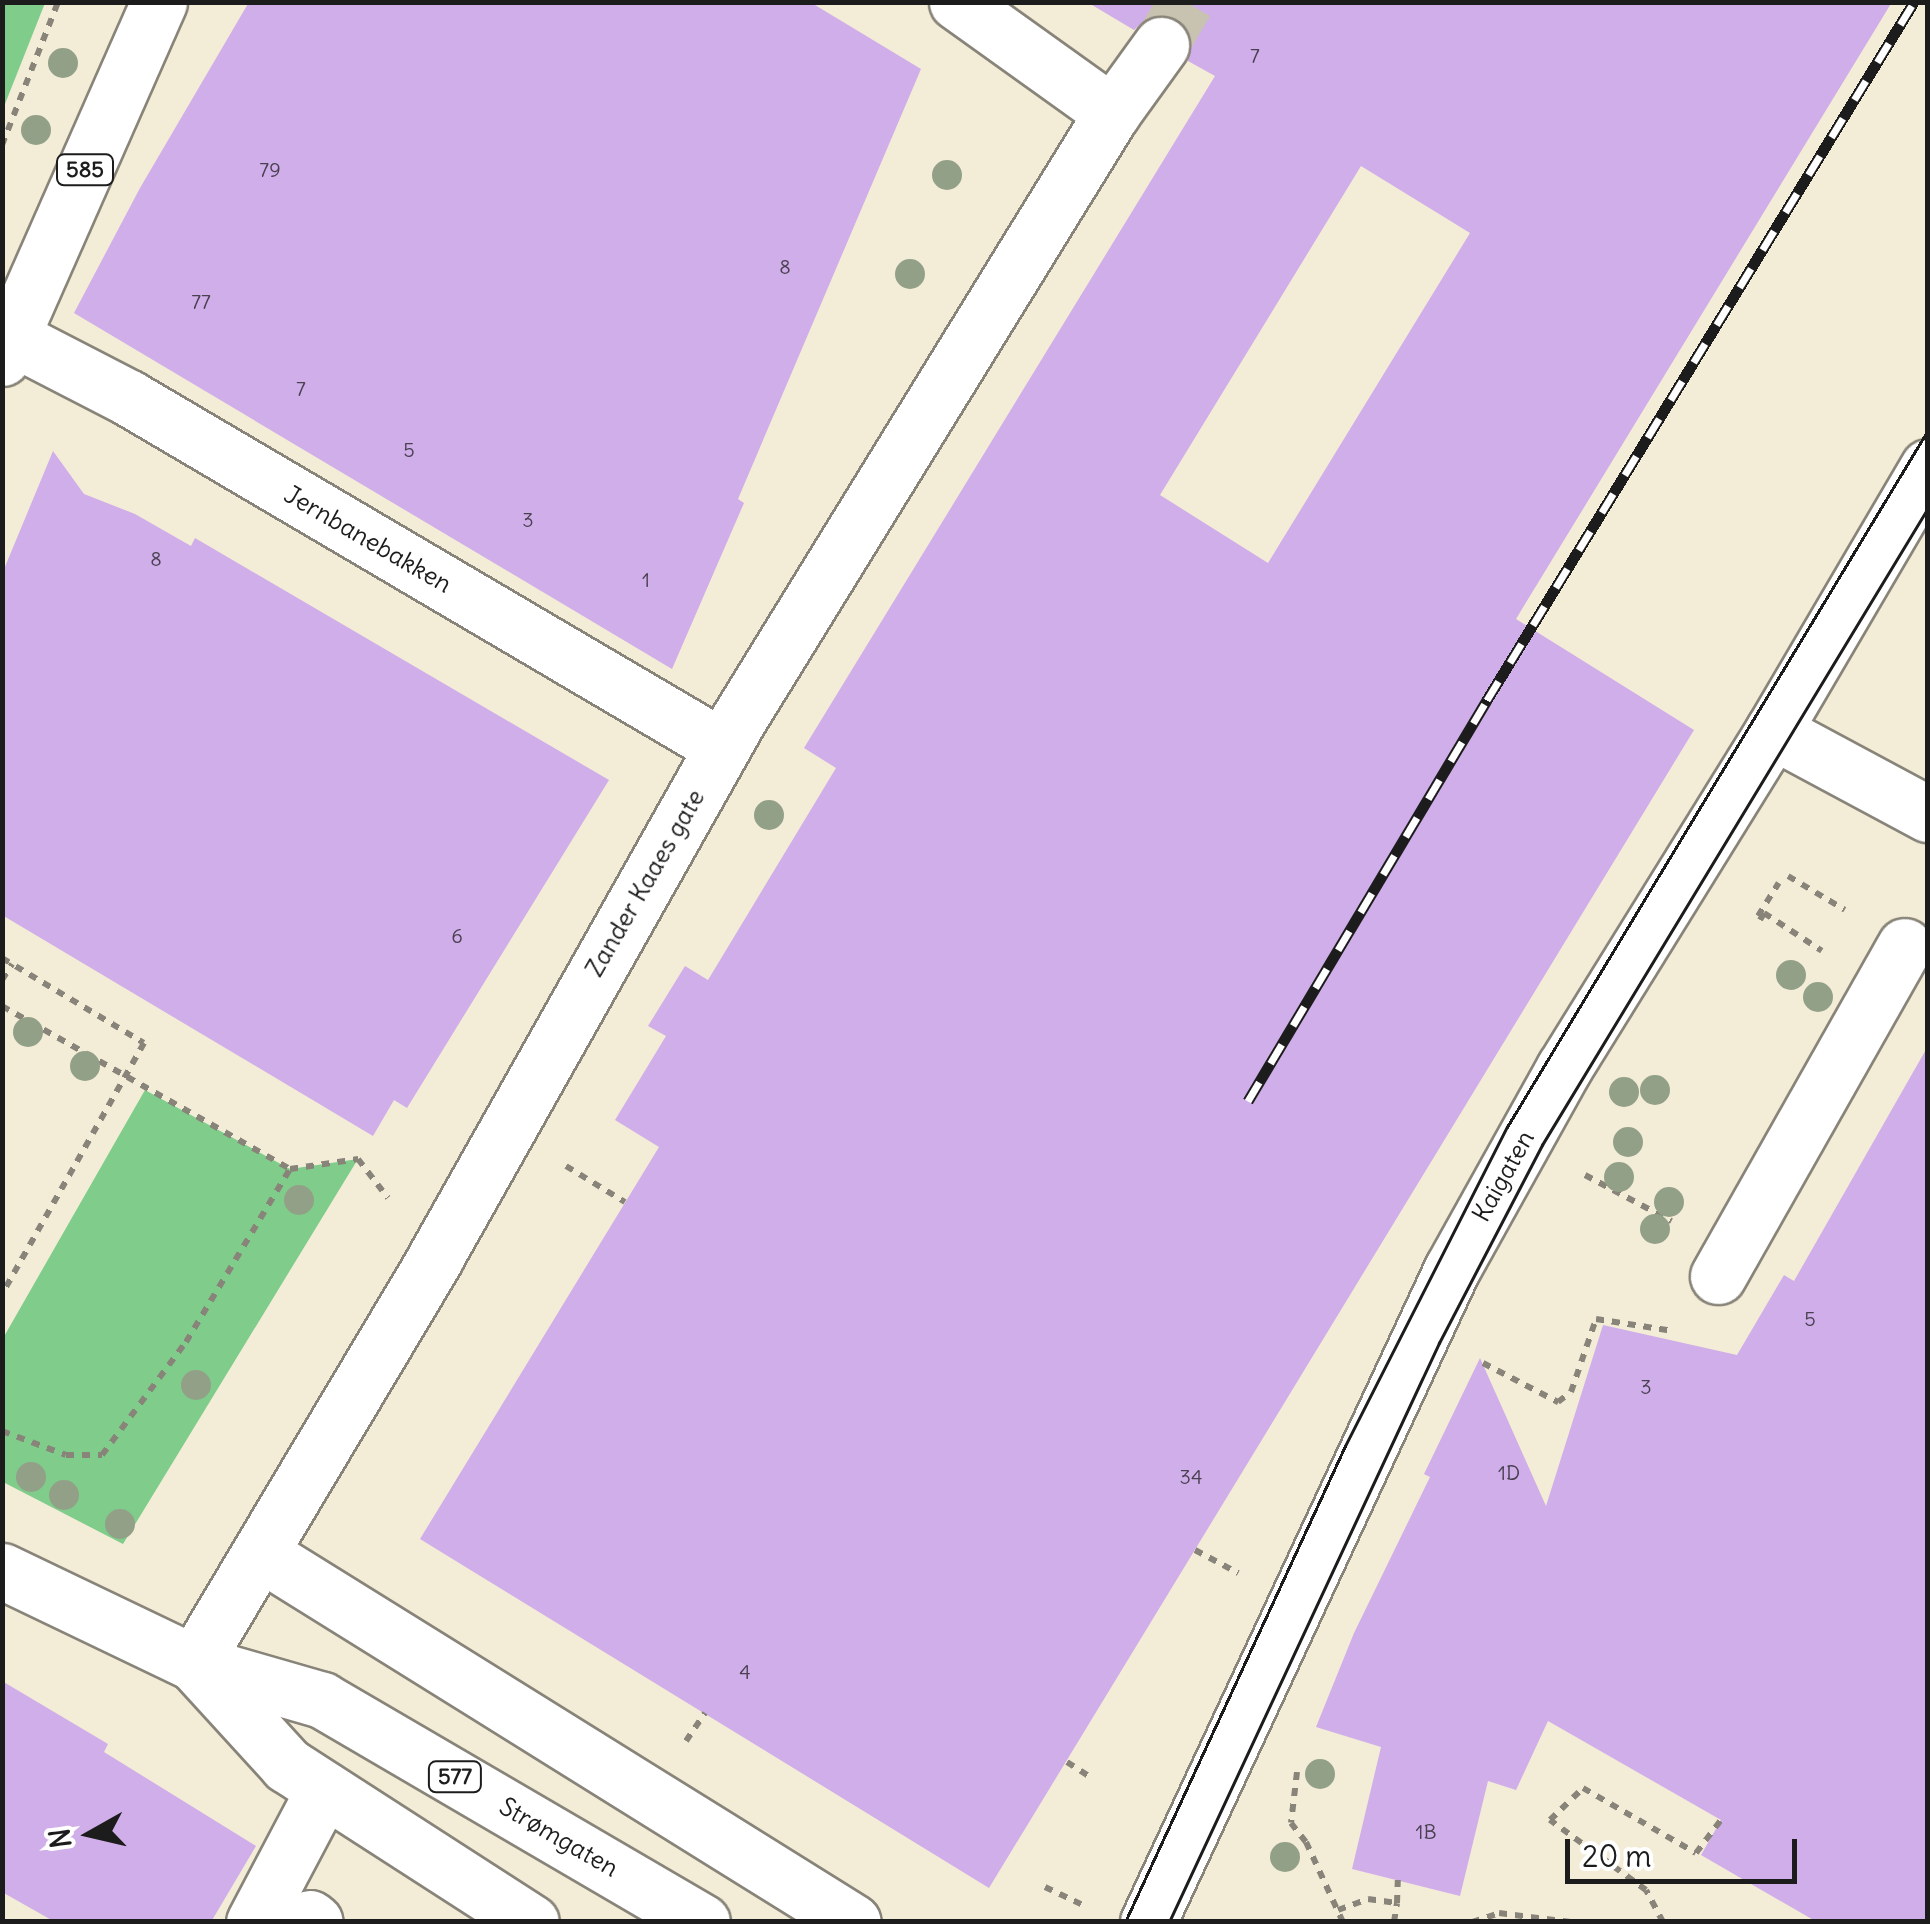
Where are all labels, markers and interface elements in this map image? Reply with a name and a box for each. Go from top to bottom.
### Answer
house number: 7 [1250,43,1260,67]
road number: 585 [55,153,115,187]
house number: 79 [259,157,281,181]
house number: 8 [779,254,791,278]
house number: 77 [191,289,211,313]
house number: 7 [296,376,306,400]
house number: 5 [403,437,415,461]
street label: Jernbanebakken [279,479,457,599]
house number: 3 [522,507,534,531]
house number: 8 [150,546,162,570]
house number: 1 [642,567,650,591]
street label: Zander Kaaes gate [579,784,711,982]
house number: 6 [451,923,463,947]
street label: Kaigaten [1466,1125,1540,1227]
house number: 5 [1804,1306,1816,1330]
house number: 3 [1640,1374,1652,1398]
house number: 1D [1498,1460,1520,1484]
house number: 34 [1180,1464,1202,1488]
house number: 4 [739,1659,751,1683]
road number: 577 [428,1760,482,1794]
north arrow [40,1784,140,1884]
street label: Strømgaten [494,1791,624,1883]
house number: 1B [1415,1819,1437,1843]
scale bar [1570,1819,1802,1881]
text: N [41,1826,79,1850]
text: 20 m [1582,1837,1652,1875]

